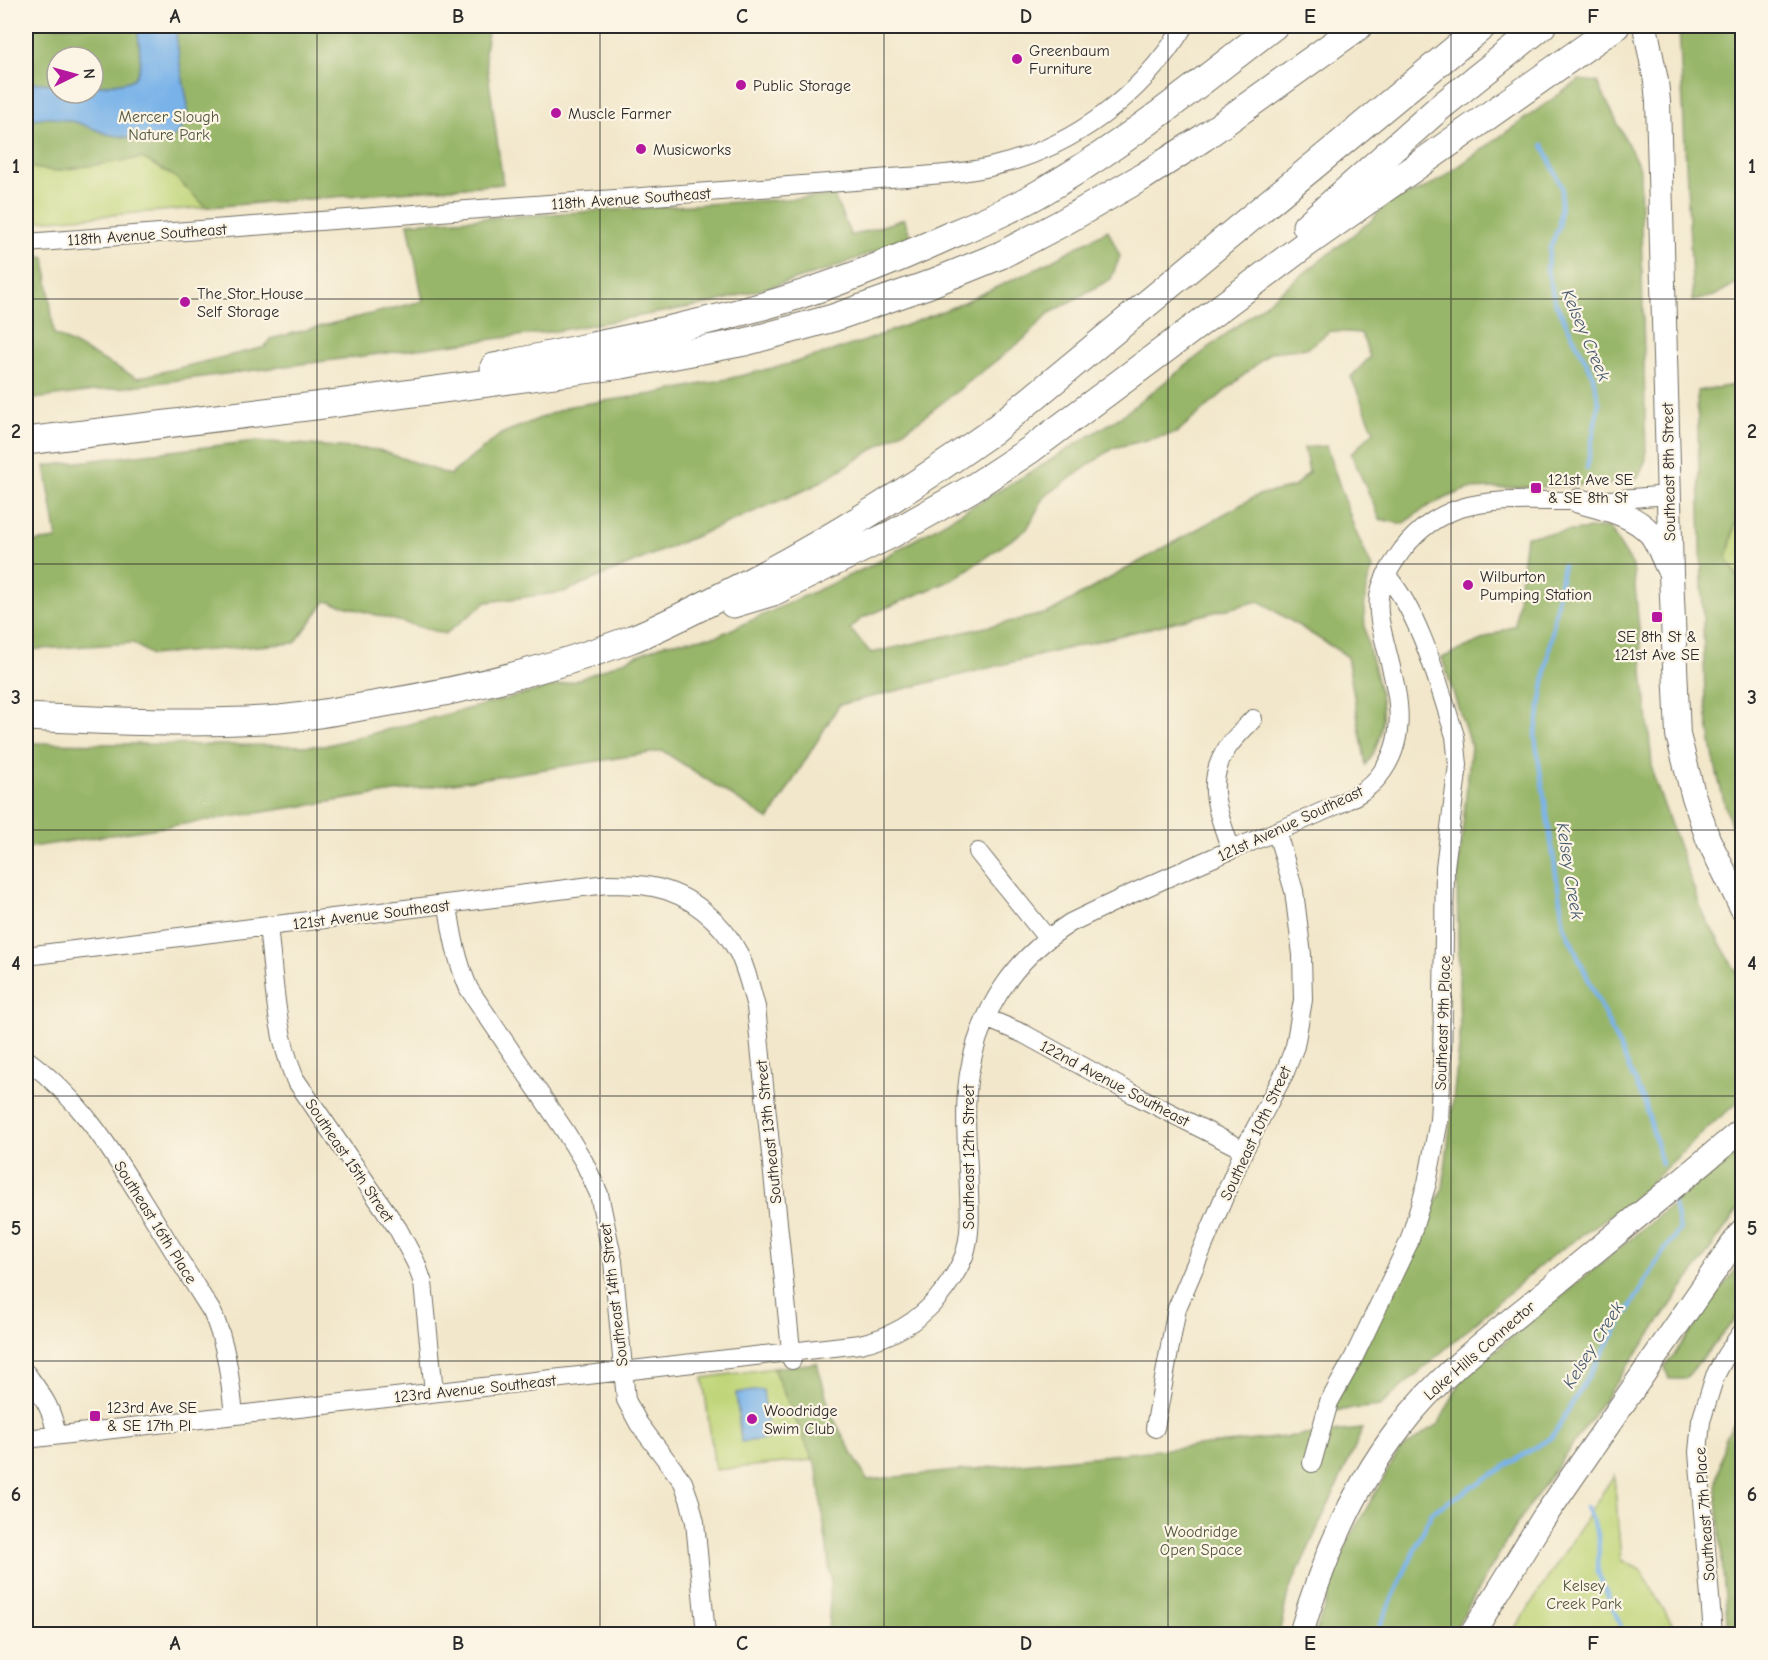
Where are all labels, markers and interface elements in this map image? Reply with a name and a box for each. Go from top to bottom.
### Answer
text: A [169,5,181,28]
text: B [452,5,464,28]
text: C [736,5,748,28]
text: D [1020,5,1032,28]
text: E [1304,5,1316,28]
text: F [1587,5,1599,28]
place label: Greenbaum Furniture [1029,42,1110,78]
north arrow [45,45,105,105]
marker: Greenbaum Furniture [1010,52,1024,66]
text: N [80,68,98,80]
place label: Public Storage [753,77,851,95]
marker: Public Storage [734,78,748,92]
place label: Muscle Farmer [568,105,672,123]
marker: Muscle Farmer [549,106,563,120]
park label: Mercer Slough Nature Park [119,108,219,144]
place label: Musicworks [653,141,731,159]
marker: Musicworks [634,142,648,156]
text: 1 [12,155,20,178]
text: 1 [1748,155,1756,178]
street label: 118th Avenue Southeast [551,184,712,214]
street label: 118th Avenue Southeast [67,220,228,250]
place label: The Stor House Self Storage [197,285,303,321]
water label: Kelsey Creek [1557,286,1614,385]
marker: The Stor House Self Storage [178,295,192,309]
street label: Southeast 8th Street [1659,402,1679,541]
text: 2 [11,420,21,443]
text: 2 [1747,420,1757,443]
place label: 121st Ave SE & SE 8th St [1548,471,1633,507]
marker: 121st Ave SE & SE 8th St [1529,481,1543,495]
place label: Wilburton Pumping Station [1480,568,1592,604]
marker: Wilburton Pumping Station [1461,578,1475,592]
marker: SE 8th St & 121st Ave SE [1650,610,1664,624]
place label: SE 8th St & 121st Ave SE [1614,628,1700,664]
text: 3 [11,686,21,709]
text: 3 [1747,686,1757,709]
street label: 121st Avenue Southeast [1215,782,1366,865]
water label: Kelsey Creek [1551,821,1588,921]
street label: 121st Avenue Southeast [292,896,451,934]
text: 4 [11,952,21,975]
text: 4 [1747,952,1757,975]
street label: Southeast 9th Place [1432,955,1454,1091]
street label: 122nd Avenue Southeast [1037,1037,1192,1131]
street label: Southeast 13th Street [752,1059,785,1205]
street label: Southeast 10th Street [1217,1063,1295,1203]
street label: Southeast 12th Street [960,1084,978,1229]
street label: Southeast 15th Street [301,1095,397,1226]
street label: Southeast 16th Place [110,1158,200,1287]
text: 5 [11,1217,21,1240]
text: 5 [1747,1217,1757,1240]
street label: Southeast 14th Street [596,1222,632,1367]
street label: Lake Hills Connector [1420,1297,1539,1404]
water label: Kelsey Creek [1559,1298,1628,1392]
street label: 123rd Avenue Southeast [393,1371,557,1406]
place label: 123rd Ave SE & SE 17th Pl [107,1399,197,1435]
place label: Woodridge Swim Club [764,1402,838,1438]
marker: 123rd Ave SE & SE 17th Pl [88,1409,102,1423]
marker: Woodridge Swim Club [745,1412,759,1426]
street label: Southeast 7th Place [1691,1446,1719,1581]
text: 6 [11,1483,21,1506]
text: 6 [1747,1483,1757,1506]
park label: Woodridge Open Space [1160,1523,1242,1559]
park label: Kelsey Creek Park [1546,1577,1622,1613]
text: A [169,1632,181,1655]
text: B [452,1632,464,1655]
text: C [736,1632,748,1655]
text: D [1020,1632,1032,1655]
text: E [1304,1632,1316,1655]
text: F [1587,1632,1599,1655]

